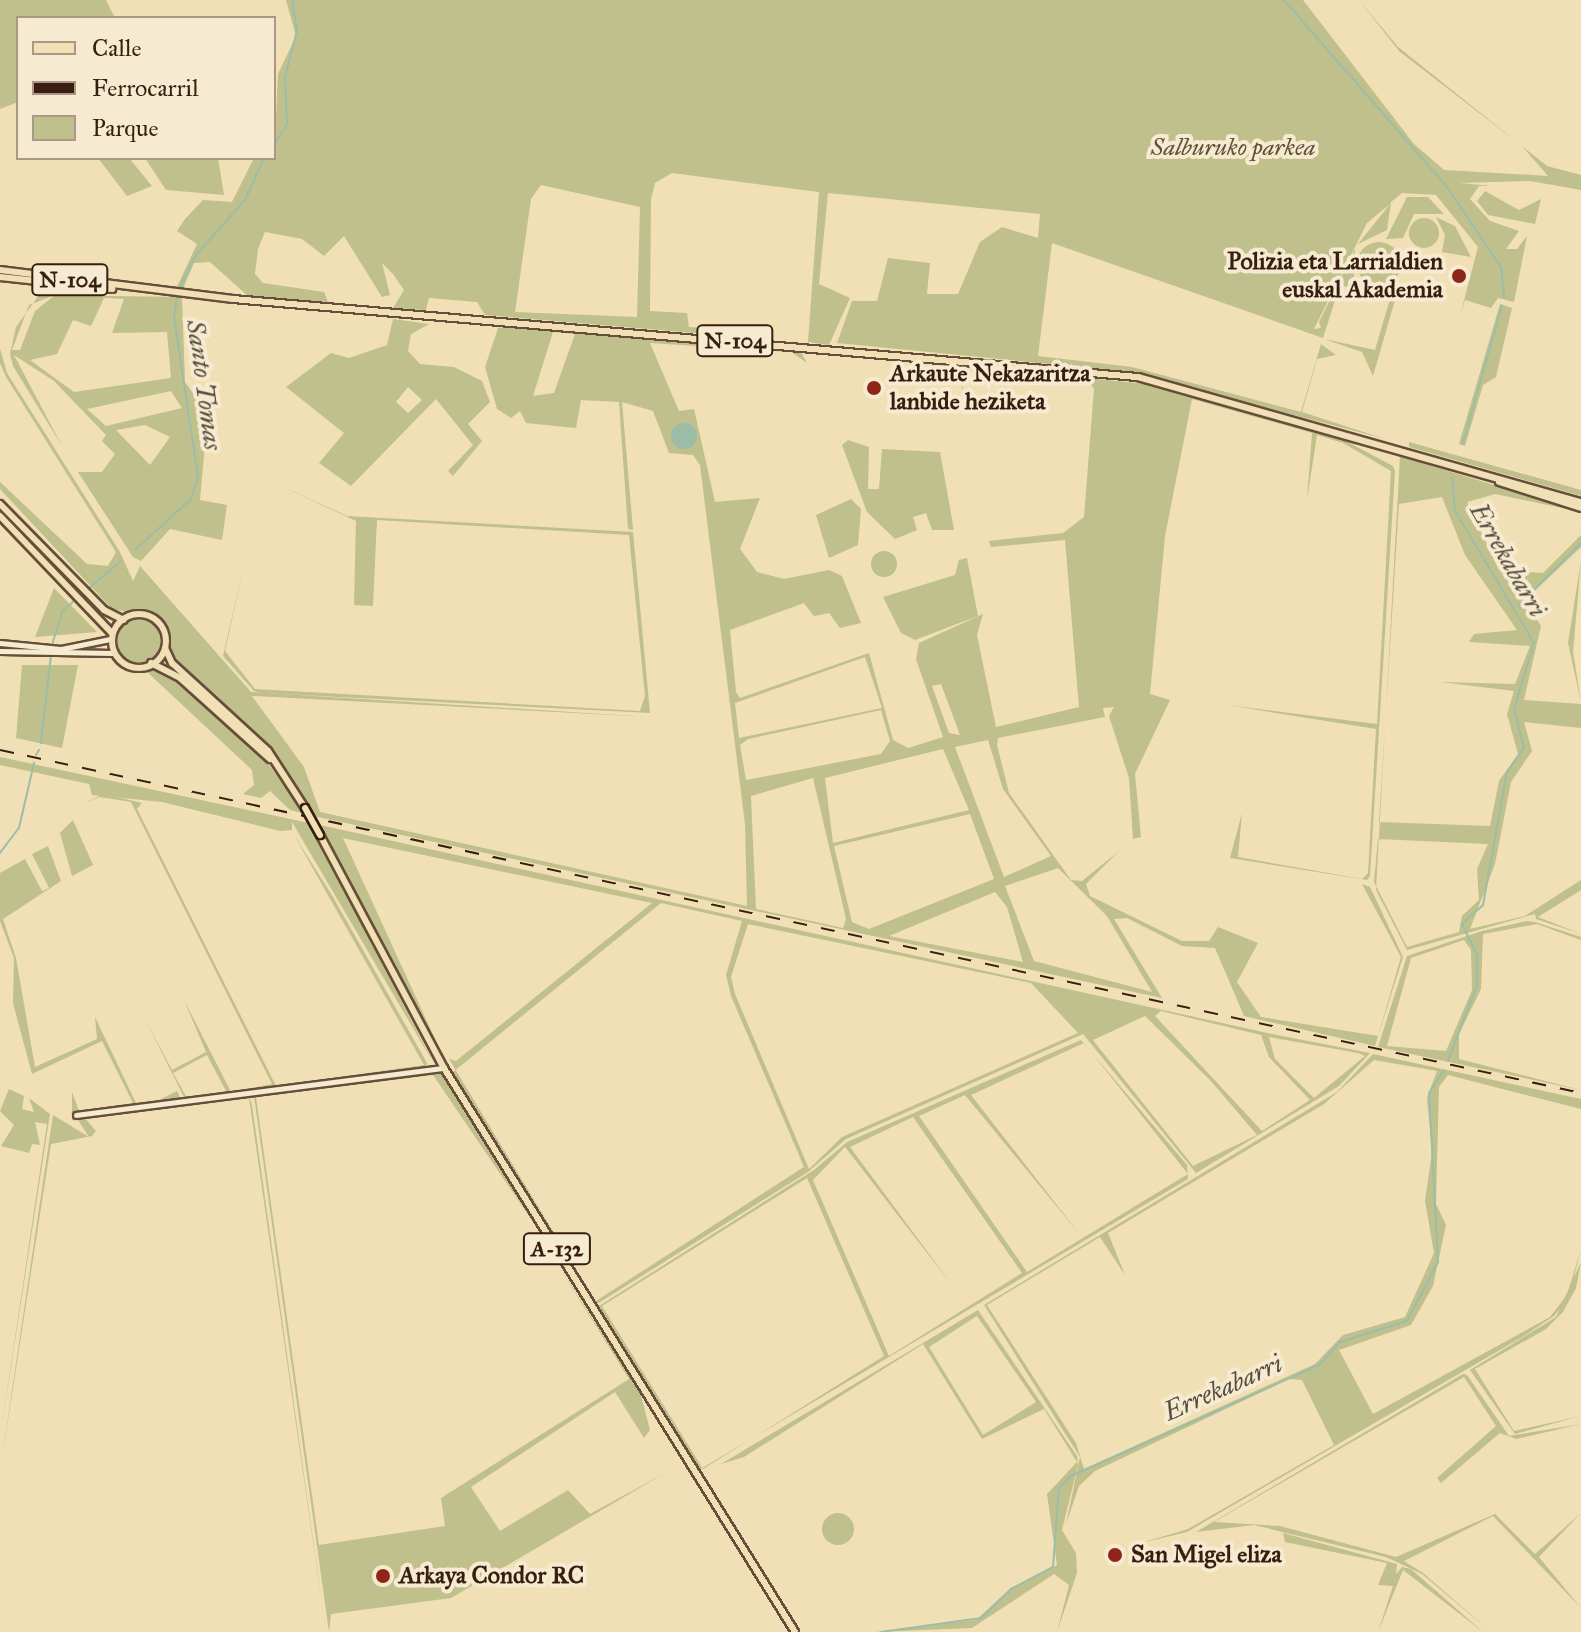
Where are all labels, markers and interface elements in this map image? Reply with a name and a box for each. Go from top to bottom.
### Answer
legend [16,16,276,160]
text: Calle [92,33,141,63]
text: Ferrocarril [92,73,199,103]
text: Parque [92,113,159,143]
park label: Salburuko parkea [1151,134,1315,162]
place label: Polizia eta Larrialdien euskal Akademia [1227,248,1443,304]
road number: N-104 [30,262,110,298]
marker: Polizia eta Larrialdien euskal Akademia [1450,267,1468,285]
water label: Santo Tomas [179,318,229,452]
road number: N-104 [695,323,775,359]
place label: Arkaute Nekazaritza lanbide heziketa [890,360,1090,416]
marker: Arkaute Nekazaritza lanbide heziketa [865,379,883,397]
water label: Errekabarri [1463,497,1553,623]
road number: A-132 [521,1231,593,1267]
water label: Errekabarri [1159,1348,1287,1428]
place label: San Migel eliza [1131,1541,1282,1569]
marker: San Migel eliza [1106,1546,1124,1564]
place label: Arkaya Condor RC [399,1562,584,1590]
marker: Arkaya Condor RC [374,1567,392,1585]

